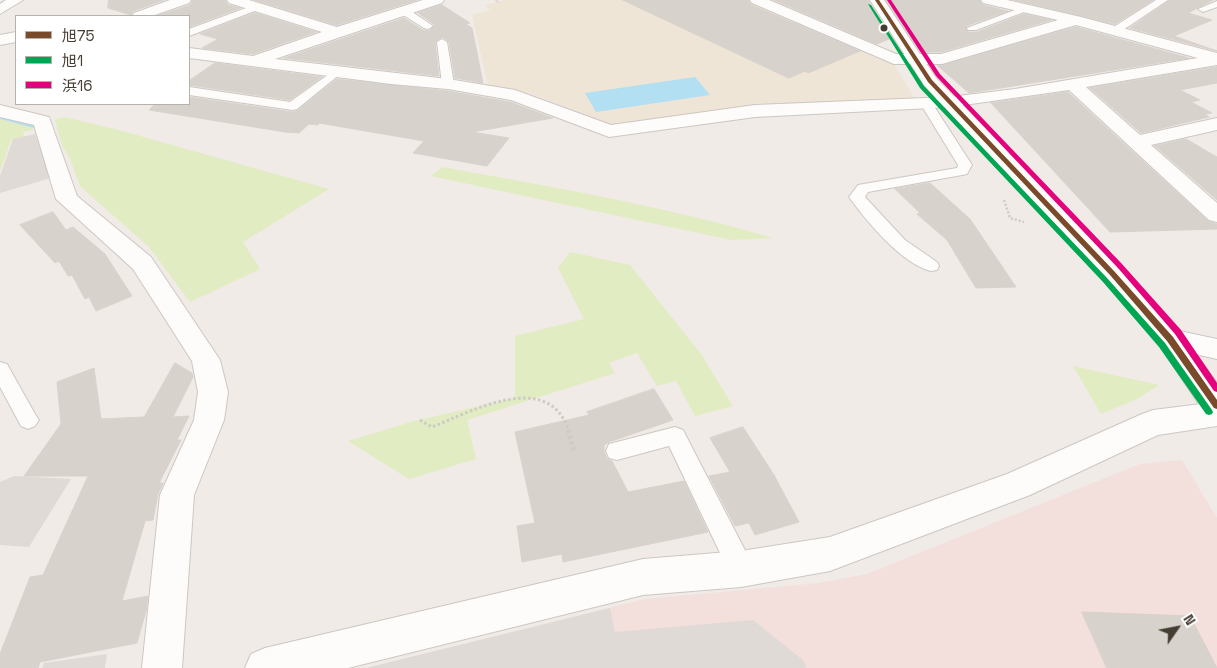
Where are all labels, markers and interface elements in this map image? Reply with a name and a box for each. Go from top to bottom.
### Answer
legend [15,15,190,105]
unlabelled marker [879,23,889,33]
text: 旭75 [62,26,94,45]
text: 旭1 [62,51,83,70]
text: 浜16 [62,76,92,95]
north arrow [1152,603,1202,653]
text: N [1179,611,1200,629]

